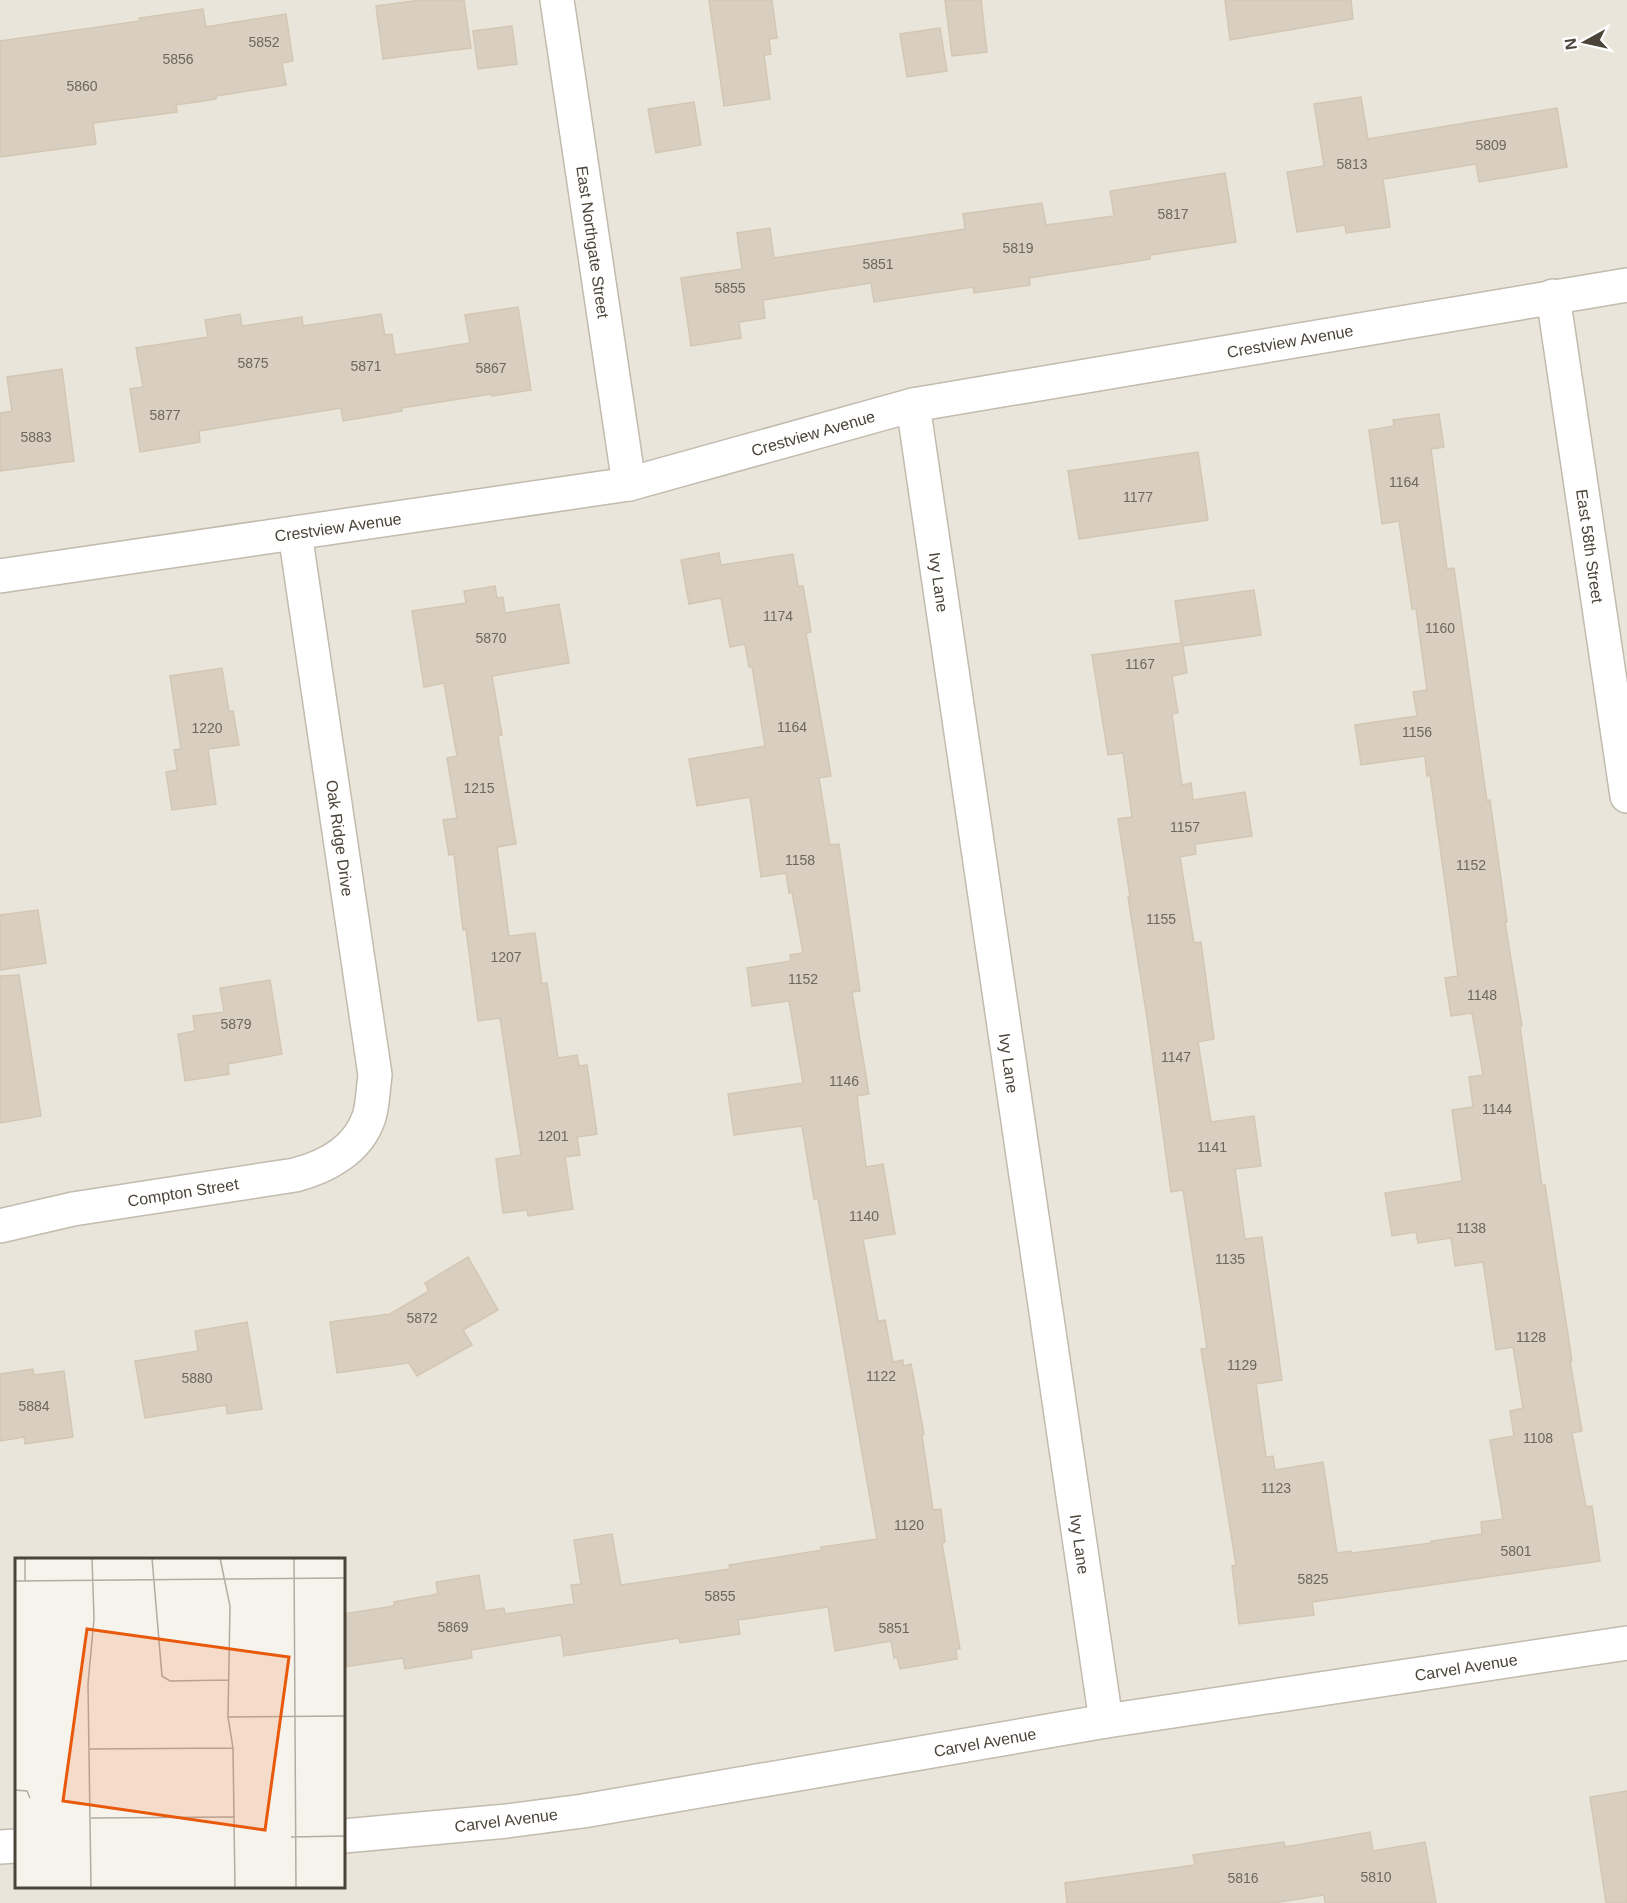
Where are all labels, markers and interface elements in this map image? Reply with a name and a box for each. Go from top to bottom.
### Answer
north arrow [1555,12,1615,72]
house number: 5852 [248,34,280,50]
text: N [1561,37,1580,51]
house number: 5856 [162,51,194,67]
house number: 5860 [66,78,98,94]
house number: 5809 [1475,137,1507,153]
house number: 5813 [1336,156,1368,172]
street label: East Northgate Street [573,165,612,320]
house number: 5817 [1157,206,1189,222]
house number: 5819 [1002,240,1034,256]
house number: 5851 [862,256,894,272]
house number: 5855 [714,280,746,296]
street label: Crestview Avenue [1226,322,1355,361]
house number: 5875 [237,355,269,371]
house number: 5871 [350,358,382,374]
house number: 5867 [475,360,507,376]
house number: 5877 [149,407,181,423]
street label: Crestview Avenue [749,408,877,459]
house number: 5883 [20,429,52,445]
house number: 1164 [1389,474,1419,490]
street label: East 58th Street [1573,488,1606,605]
house number: 1177 [1123,489,1153,505]
street label: Crestview Avenue [274,510,403,545]
street label: Ivy Lane [926,551,951,613]
house number: 1174 [763,608,793,624]
house number: 1160 [1425,620,1455,636]
house number: 5870 [475,630,507,646]
house number: 1167 [1125,656,1155,672]
house number: 1164 [777,719,807,735]
house number: 1220 [191,720,223,736]
house number: 1156 [1402,724,1432,740]
street label: Oak Ridge Drive [323,779,356,897]
house number: 1215 [463,780,495,796]
house number: 1157 [1170,819,1200,835]
house number: 1158 [785,852,815,868]
house number: 1152 [1456,857,1486,873]
house number: 1155 [1146,911,1176,927]
house number: 1207 [490,949,522,965]
house number: 1152 [788,971,818,987]
house number: 1148 [1467,987,1497,1003]
house number: 5879 [220,1016,252,1032]
street label: Ivy Lane [996,1032,1021,1094]
house number: 1147 [1161,1049,1191,1065]
house number: 1146 [829,1073,859,1089]
house number: 1144 [1482,1101,1512,1117]
house number: 1201 [537,1128,569,1144]
house number: 1141 [1197,1139,1227,1155]
street label: Compton Street [126,1175,240,1210]
house number: 1140 [849,1208,879,1224]
house number: 1138 [1456,1220,1486,1236]
house number: 1135 [1215,1251,1245,1267]
house number: 5872 [406,1310,438,1326]
house number: 1128 [1516,1329,1546,1345]
house number: 1129 [1227,1357,1257,1373]
house number: 1122 [866,1368,896,1384]
house number: 5880 [181,1370,213,1386]
house number: 5884 [18,1398,50,1414]
house number: 1108 [1523,1430,1553,1446]
house number: 1123 [1261,1480,1291,1496]
street label: Ivy Lane [1067,1513,1092,1575]
house number: 1120 [894,1517,924,1533]
house number: 5801 [1500,1543,1532,1559]
inset map [15,1558,345,1888]
house number: 5825 [1297,1571,1329,1587]
house number: 5855 [704,1588,736,1604]
house number: 5869 [437,1619,469,1635]
house number: 5851 [878,1620,910,1636]
street label: Carvel Avenue [1413,1651,1519,1684]
street label: Carvel Avenue [933,1725,1038,1760]
street label: Carvel Avenue [454,1806,559,1835]
house number: 5810 [1360,1869,1392,1885]
house number: 5816 [1227,1870,1259,1886]

